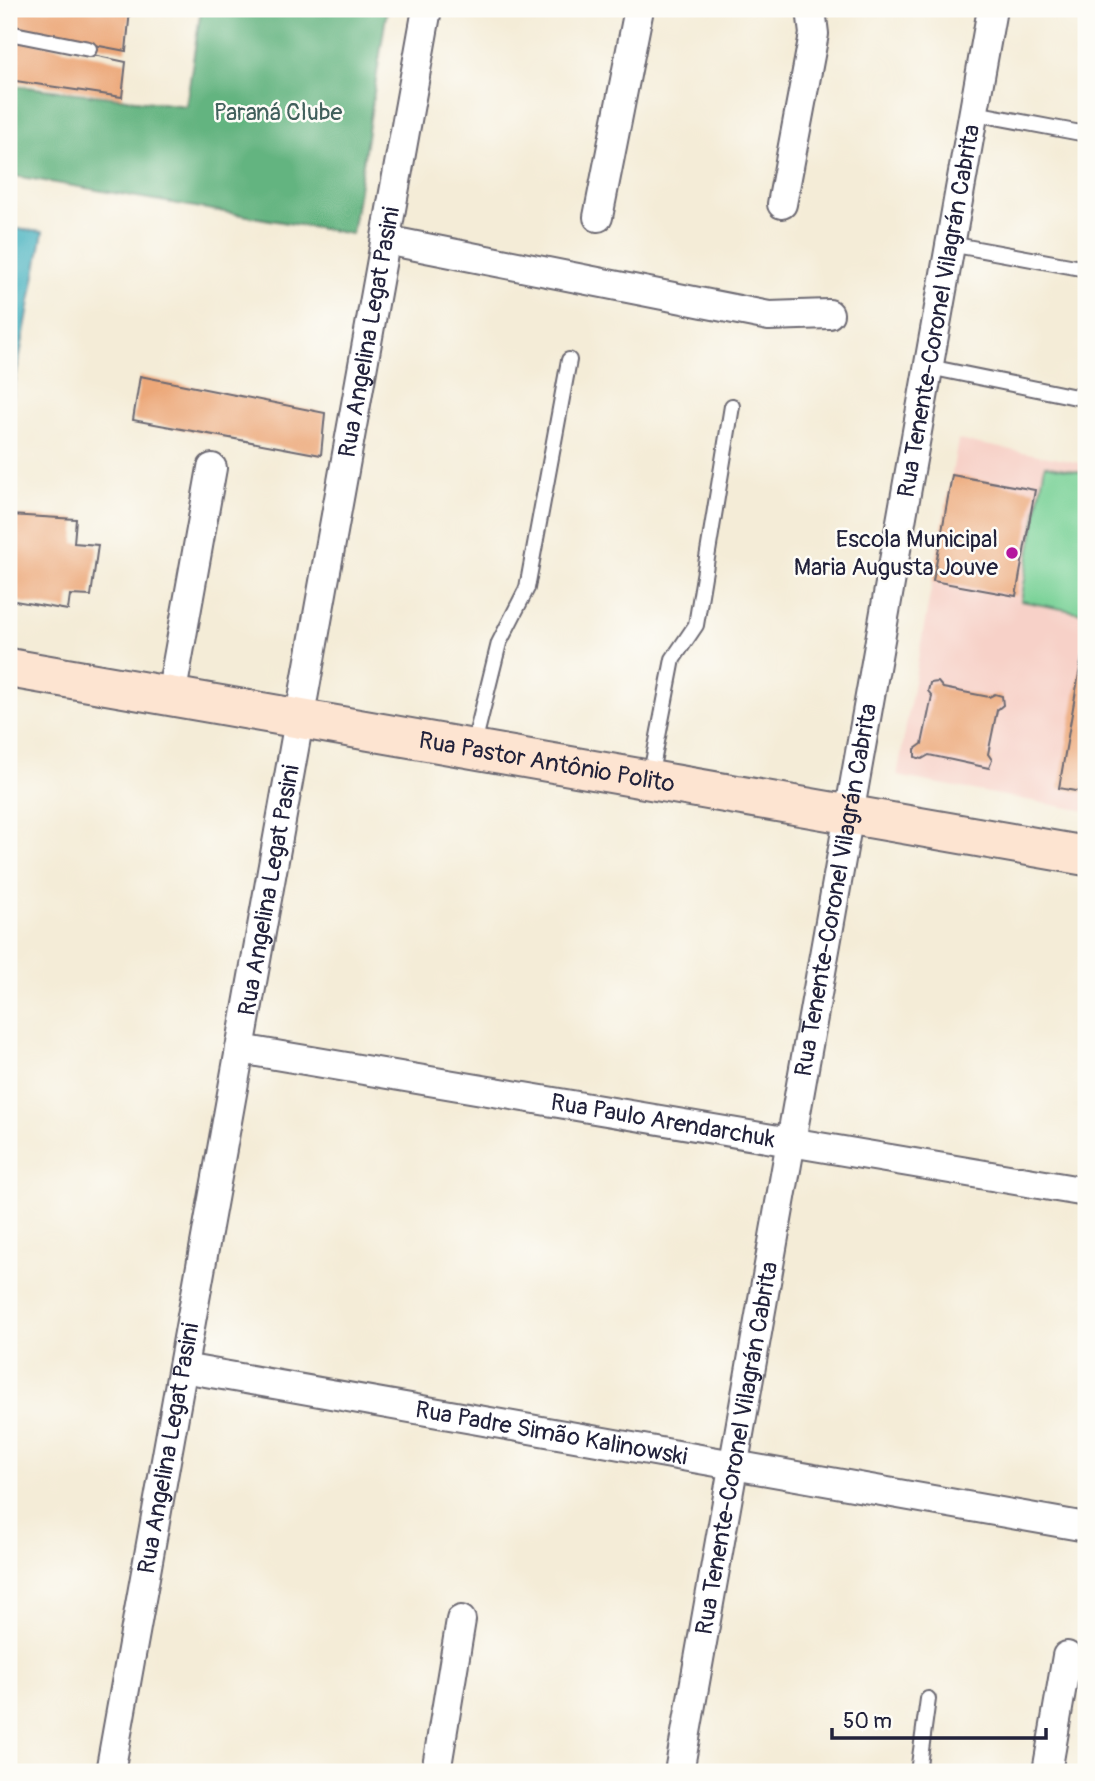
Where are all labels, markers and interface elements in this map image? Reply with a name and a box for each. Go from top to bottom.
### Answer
park label: Paraná Clube [214,98,342,127]
street label: Rua Tenente-Coronel Vilagrán Cabrita [892,122,986,500]
street label: Rua Angelina Legat Pasini [333,205,406,460]
place label: Escola Municipal Maria Augusta Jouve [794,525,998,582]
marker: Escola Municipal Maria Augusta Jouve [1004,545,1020,561]
street label: Rua Tenente-Coronel Vilagrán Cabrita [789,701,883,1079]
street label: Rua Pastor Antônio Polito [417,726,677,799]
street label: Rua Angelina Legat Pasini [232,763,306,1018]
street label: Rua Paulo Arendarchuk [549,1088,777,1154]
street label: Rua Tenente-Coronel Vilagrán Cabrita [690,1259,784,1637]
street label: Rua Angelina Legat Pasini [132,1321,205,1576]
street label: Rua Padre Simão Kalinowski [413,1395,690,1472]
scale bar [832,1697,1046,1741]
text: 50 m [843,1708,892,1735]

